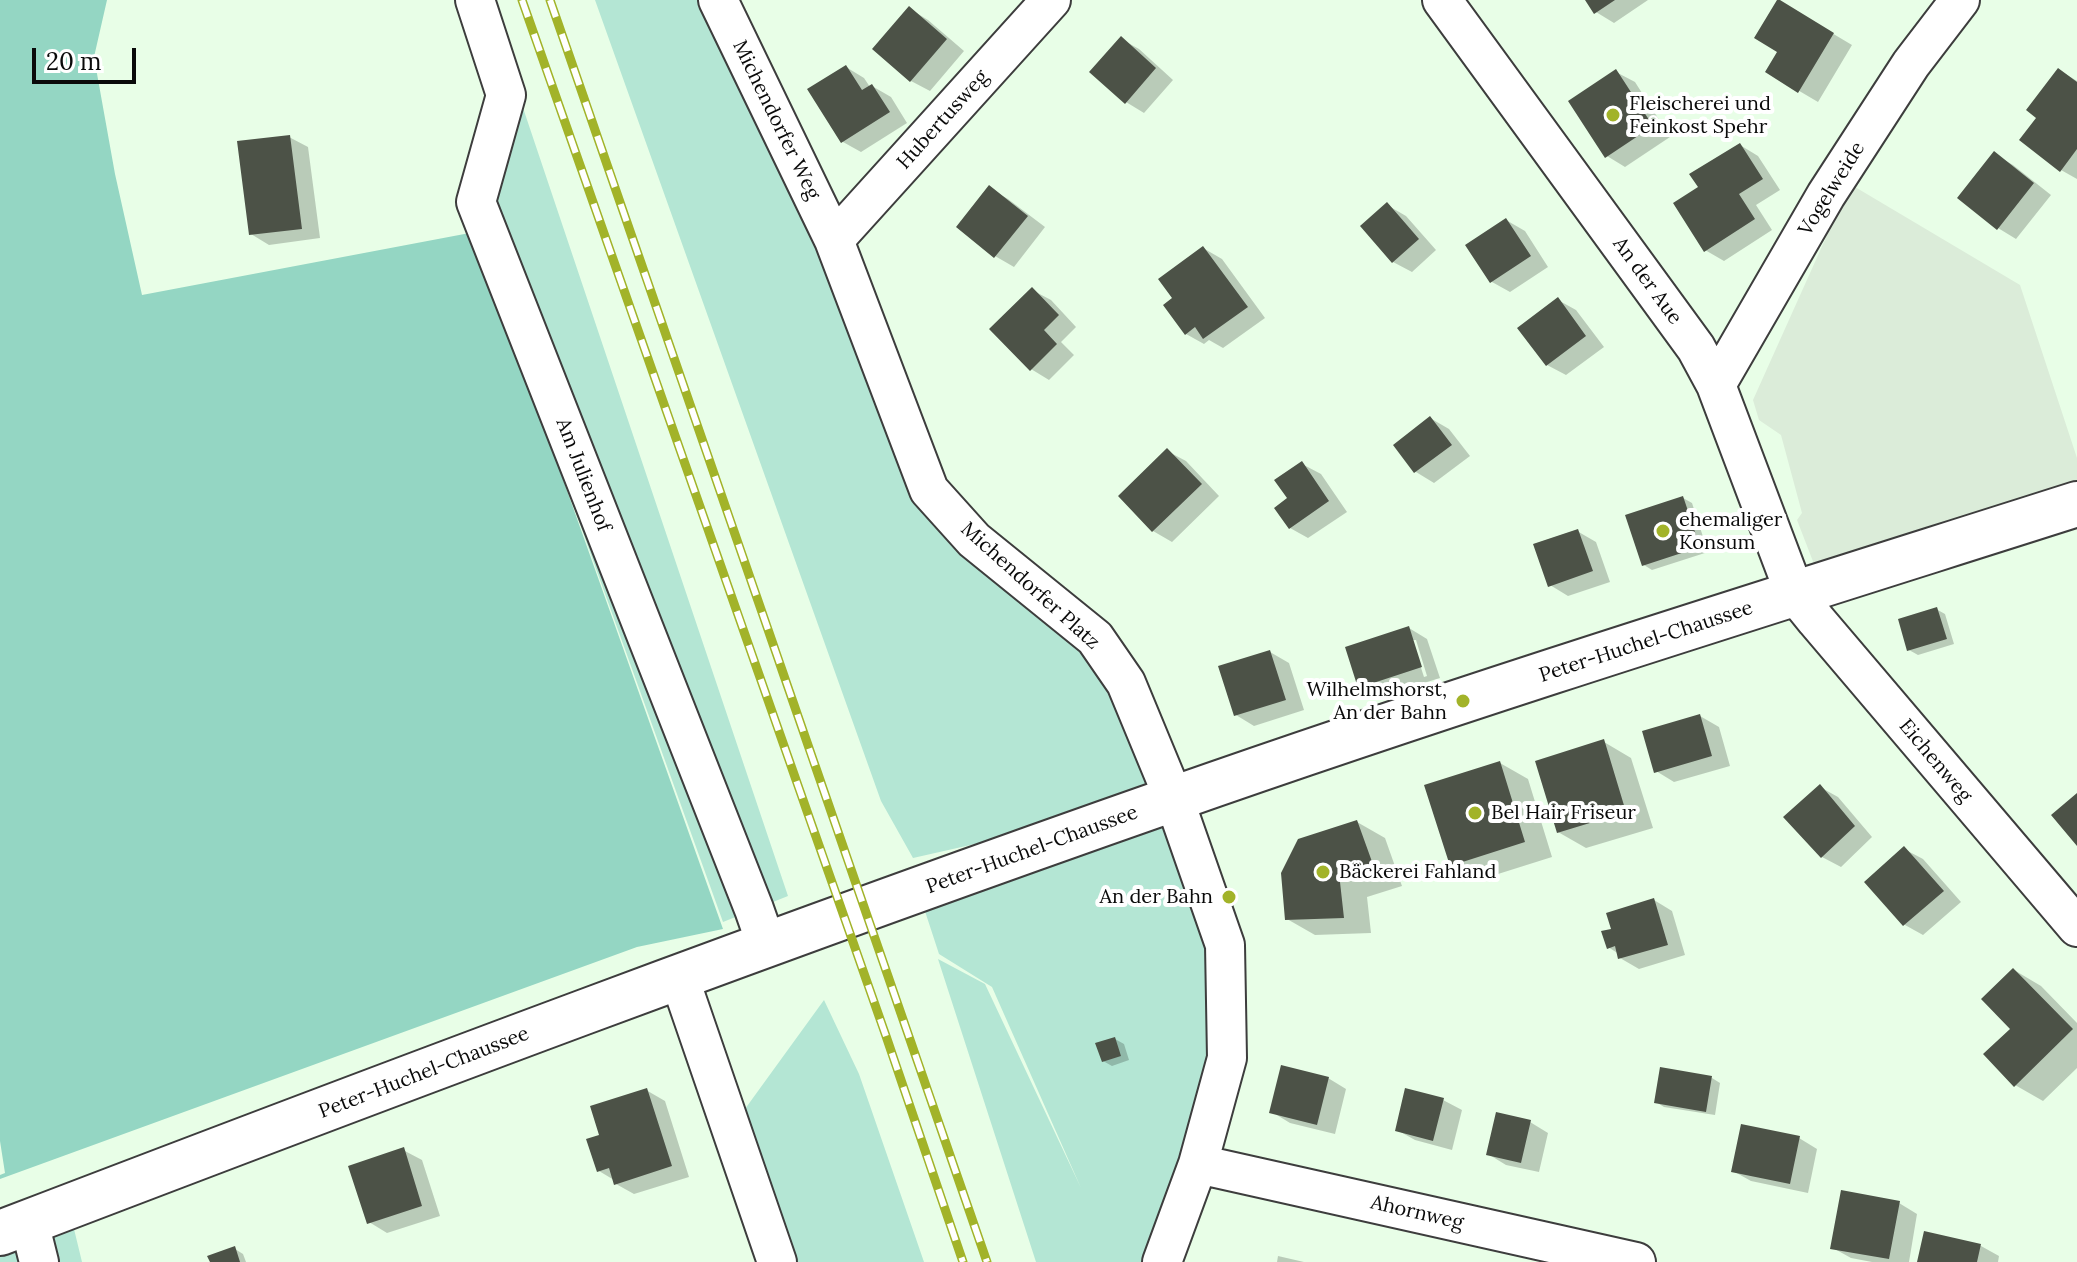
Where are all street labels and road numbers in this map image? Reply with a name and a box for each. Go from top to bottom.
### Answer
street label: Michendorfer Weg [727,36,825,204]
street label: Hubertusweg [892,66,994,174]
street label: Vogelweide [1794,138,1870,240]
street label: An der Aue [1607,233,1687,329]
street label: Am Julienhof [550,415,616,535]
street label: Michendorfer Platz [955,517,1105,655]
street label: Peter-Huchel-Chaussee [1536,596,1756,688]
street label: Eichenweg [1893,715,1977,807]
street label: Peter-Huchel-Chaussee [923,801,1141,899]
street label: Peter-Huchel-Chaussee [316,1022,532,1124]
street label: Ahornweg [1368,1191,1466,1235]

